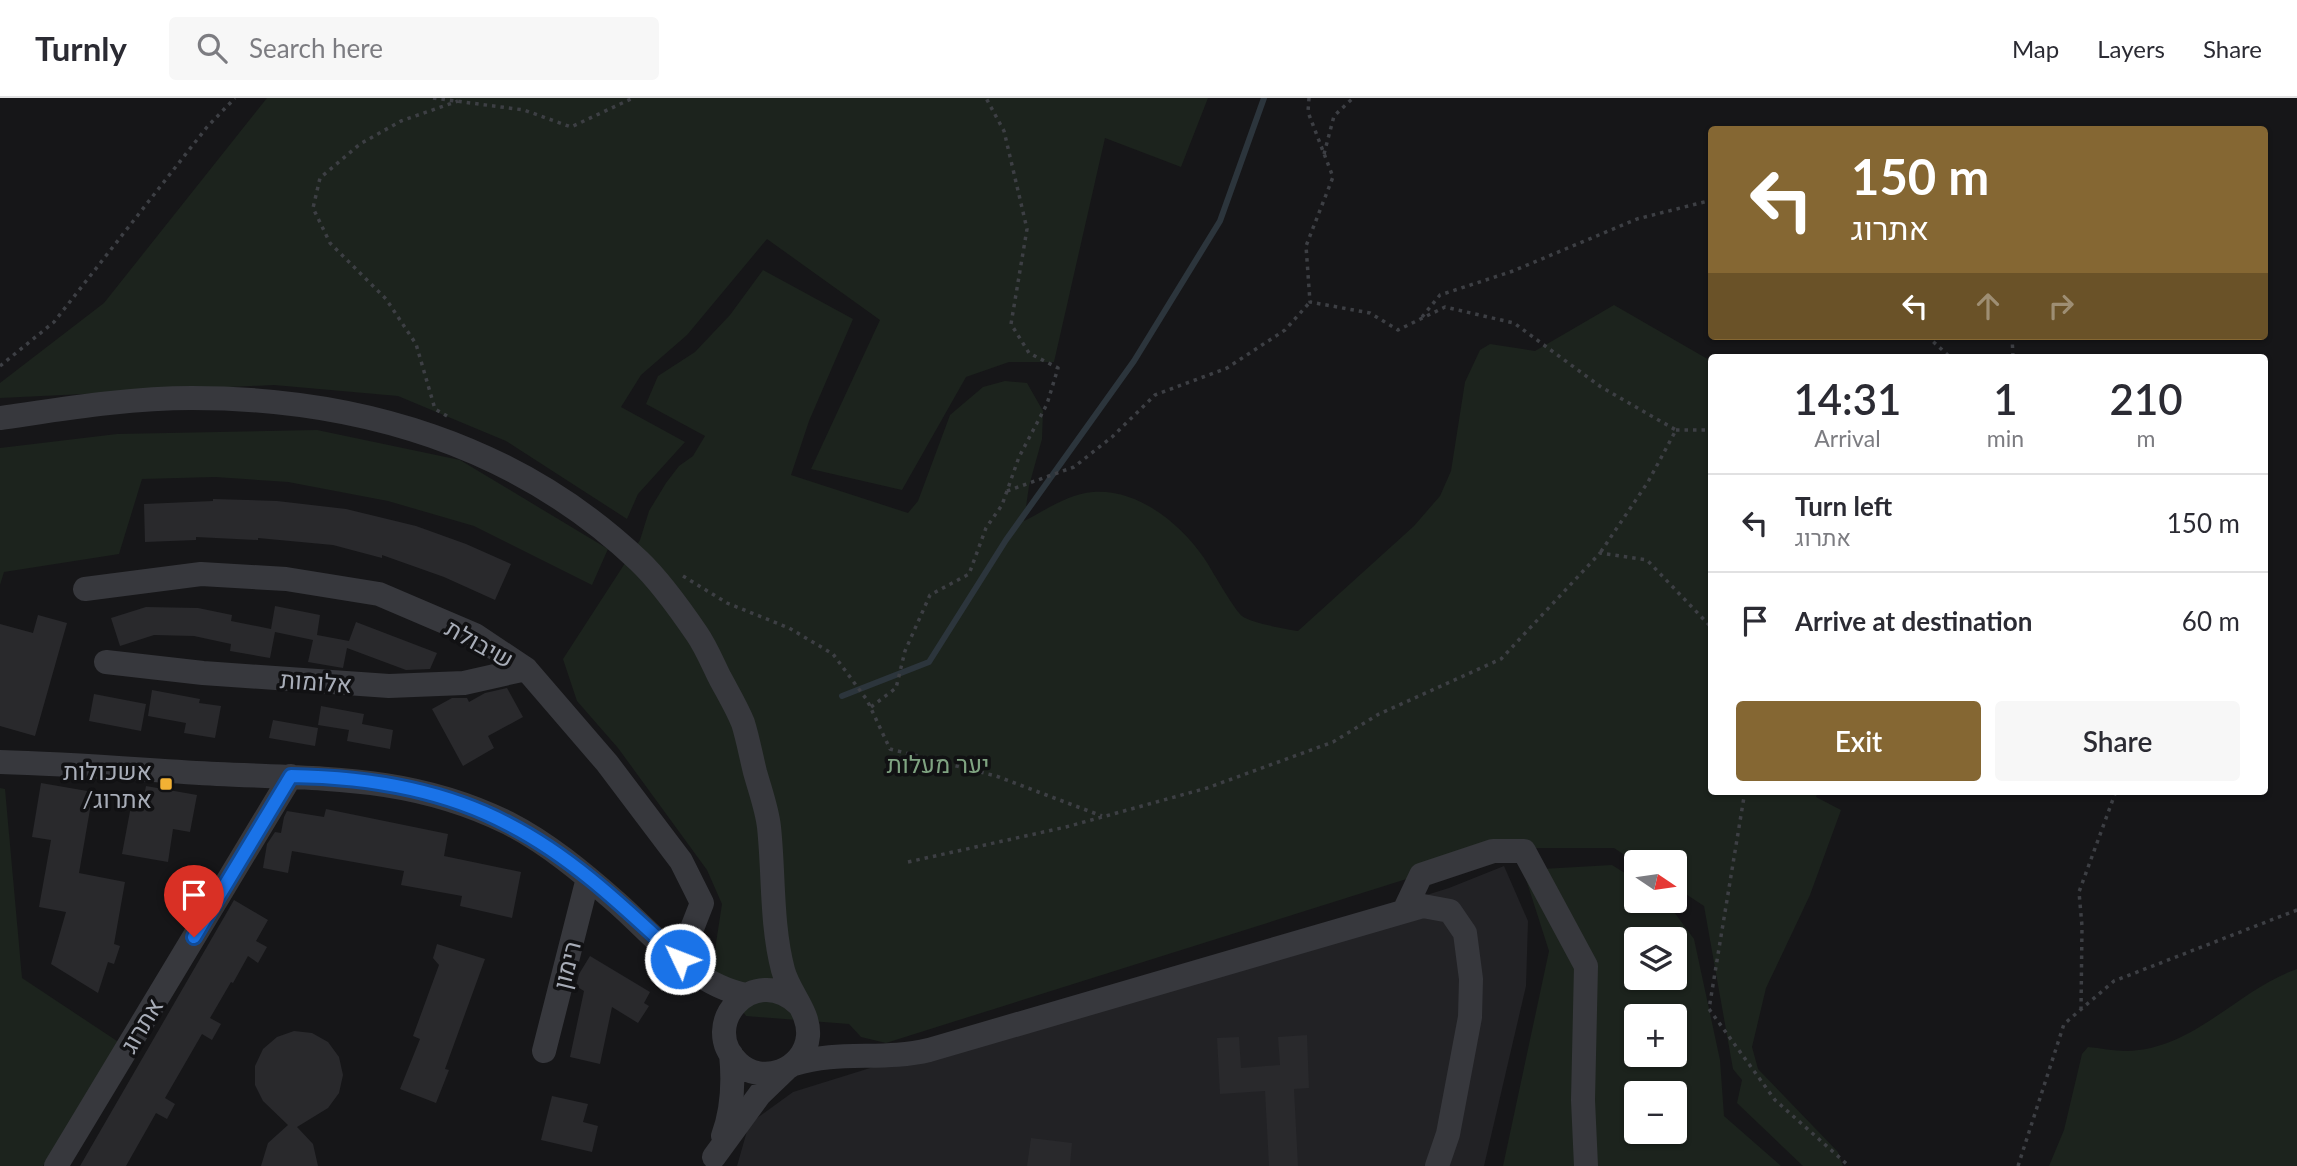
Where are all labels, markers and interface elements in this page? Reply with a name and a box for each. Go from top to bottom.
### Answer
search box [169,17,659,80]
text: Turnly [35,28,127,68]
icon: search [193,29,231,67]
text: Search here [249,32,383,64]
text: Map [2012,34,2059,63]
text: Layers [2097,34,2165,63]
text: Share [2203,34,2262,63]
text: 150 m [1851,147,1989,205]
icon: left [1736,154,1827,245]
text: אתרוג [1851,208,1929,247]
icon: left [1896,287,1934,325]
icon: ahead [1969,287,2007,325]
icon: right [2042,287,2080,325]
text: 14:31 [1793,374,1901,424]
text: 1 [1993,374,2018,424]
text: 210 [2110,374,2183,424]
text: Arrival [1814,424,1881,452]
text: min [1987,424,2024,452]
text: m [2137,424,2156,452]
text: Turn left [1795,490,1892,522]
icon: left [1736,504,1774,542]
text: 150 m [2167,507,2240,539]
text: אתרוג [1795,523,1851,551]
icon: arrive [1736,602,1774,640]
text: Arrive at destination [1795,605,2032,637]
text: 60 m [2182,605,2240,637]
street label: שיבולת [441,613,519,673]
street label: אלומות [279,664,353,698]
button: Exit [1736,701,1981,781]
button: Share [1995,701,2240,781]
park label: יער מעלות [887,749,989,778]
place label: אשכולות /אתרוג [63,756,152,813]
marker: אשכולות /אתרוג [158,776,174,792]
north arrow [1624,850,1687,914]
map controls [1624,850,1687,1144]
pin [164,865,224,937]
icon: arrive [175,876,213,914]
position arrow [643,922,717,996]
button: layers [1624,927,1687,990]
street label: רימון [546,938,586,992]
street label: אתרוג [113,992,169,1058]
button: + [1624,1004,1687,1067]
button: − [1624,1081,1687,1144]

